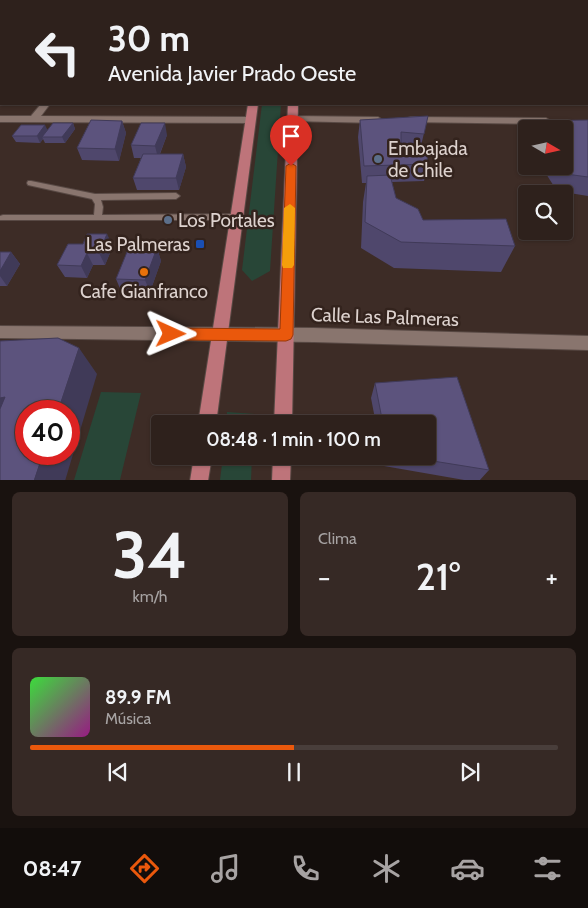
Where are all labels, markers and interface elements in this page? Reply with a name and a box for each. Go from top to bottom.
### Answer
text: 30 m [108,17,190,60]
icon: left [25,20,90,85]
text: Avenida Javier Prado Oeste [108,60,356,87]
pin [270,115,312,166]
north arrow [518,120,572,175]
map controls [518,120,573,240]
icon: arrive [277,122,305,150]
place label: Embajada de Chile [388,137,468,182]
marker: Embajada de Chile [372,153,384,165]
button: search [518,185,573,240]
place label: Los Portales [178,209,275,232]
marker: Los Portales [162,214,174,226]
place label: Las Palmeras [86,233,190,256]
marker: Las Palmeras [194,238,206,250]
marker: Cafe Gianfranco [138,266,150,278]
place label: Cafe Gianfranco [80,280,208,303]
street label: Calle Las Palmeras [311,303,459,331]
position arrow [144,307,196,359]
speed limit sign: 40 [15,400,80,465]
text: 08:48 · 1 min · 100 m [206,428,381,451]
text: 34 [112,515,188,594]
text: Clima [318,529,357,548]
text: 21° [416,553,460,600]
text: − [318,560,330,594]
text: + [546,560,558,594]
text: km/h [132,587,168,606]
text: 89.9 FM [105,686,171,709]
text: Música [105,709,151,728]
icon: previous [104,758,132,786]
icon: pause [280,758,308,786]
icon: next [456,758,484,786]
icon: directions [127,851,162,886]
icon: music [208,851,243,886]
icon: phone [288,851,323,886]
icon: climate [369,851,404,886]
icon: car [450,851,485,886]
icon: filters [530,851,565,886]
text: 08:47 [23,855,81,882]

